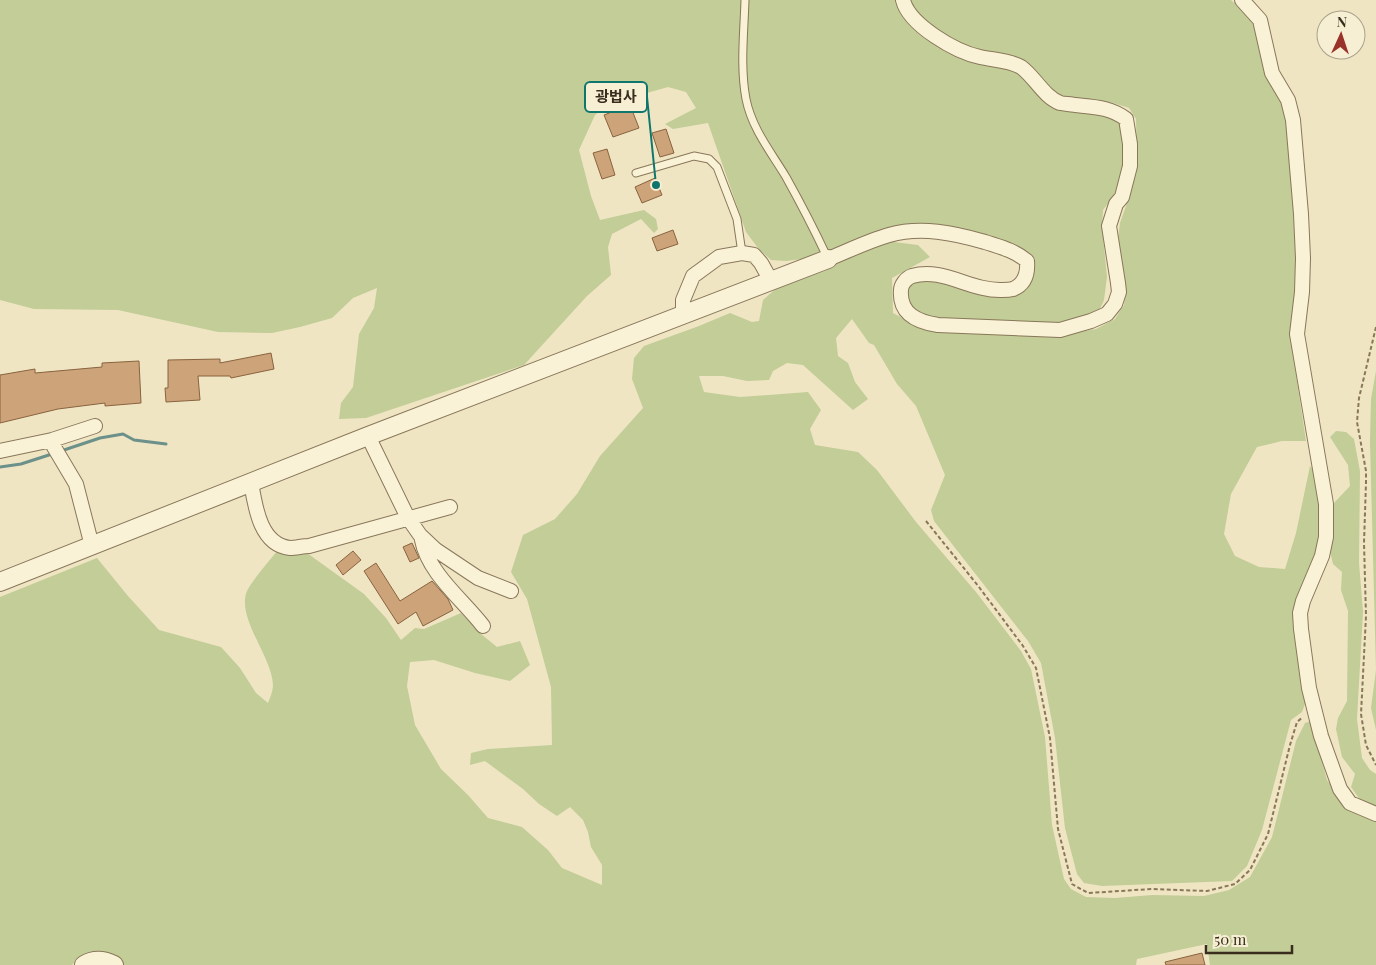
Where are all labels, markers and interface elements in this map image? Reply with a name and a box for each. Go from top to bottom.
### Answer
north arrow [1316,10,1366,60]
text: N [1336,12,1347,31]
callout: 광법사 [585,82,647,112]
text: 광법사 [595,86,637,106]
scale bar [1206,922,1292,954]
text: 50 m [1214,929,1247,949]

